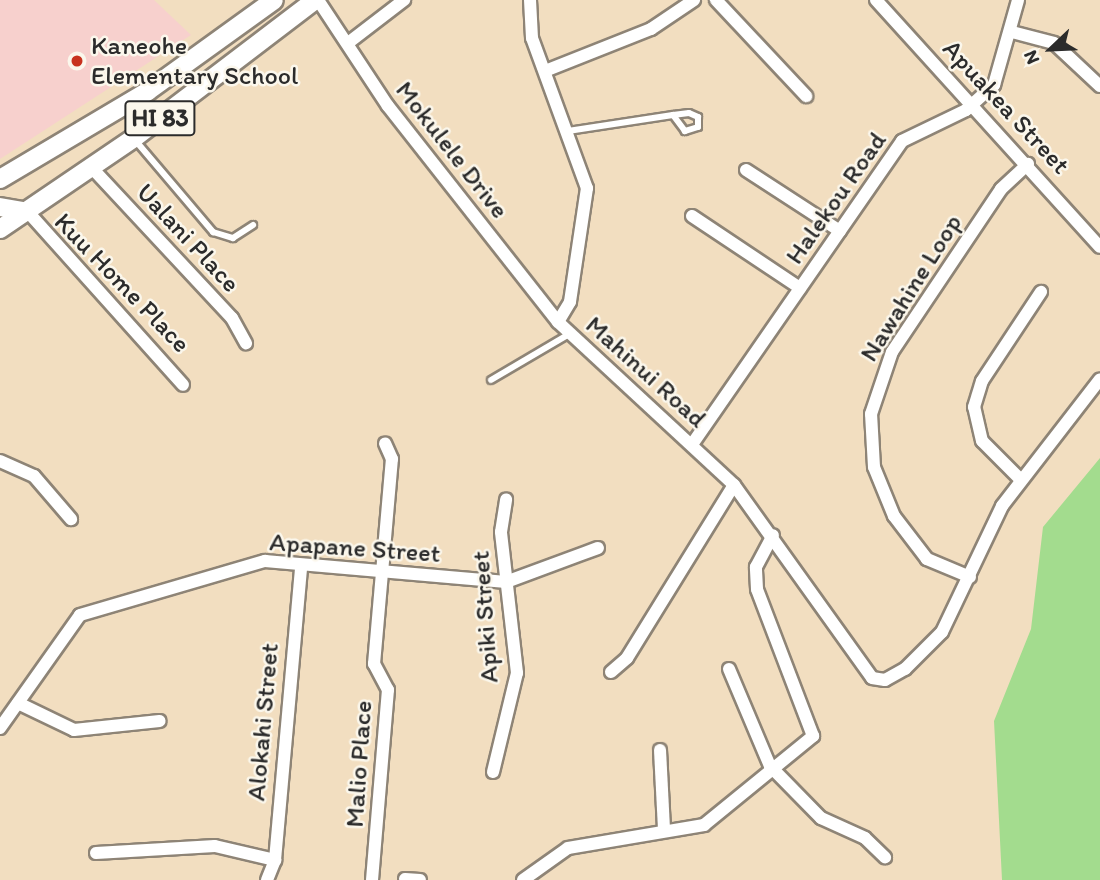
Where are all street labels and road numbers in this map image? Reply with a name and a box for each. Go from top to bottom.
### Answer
street label: Apuakea Street [936,34,1076,180]
street label: Mokulele Drive [389,75,515,225]
road number: HI 83 [123,98,197,138]
street label: Halekou Road [779,126,893,270]
street label: Ualani Place [130,177,246,299]
street label: Kuu Home Place [48,207,196,359]
street label: Nawahine Loop [853,209,969,367]
street label: Mahinui Road [579,310,713,434]
street label: Apapane Street [268,526,442,570]
street label: Apiki Street [465,550,505,684]
street label: Alokahi Street [241,642,285,802]
street label: Malio Place [339,700,379,828]

